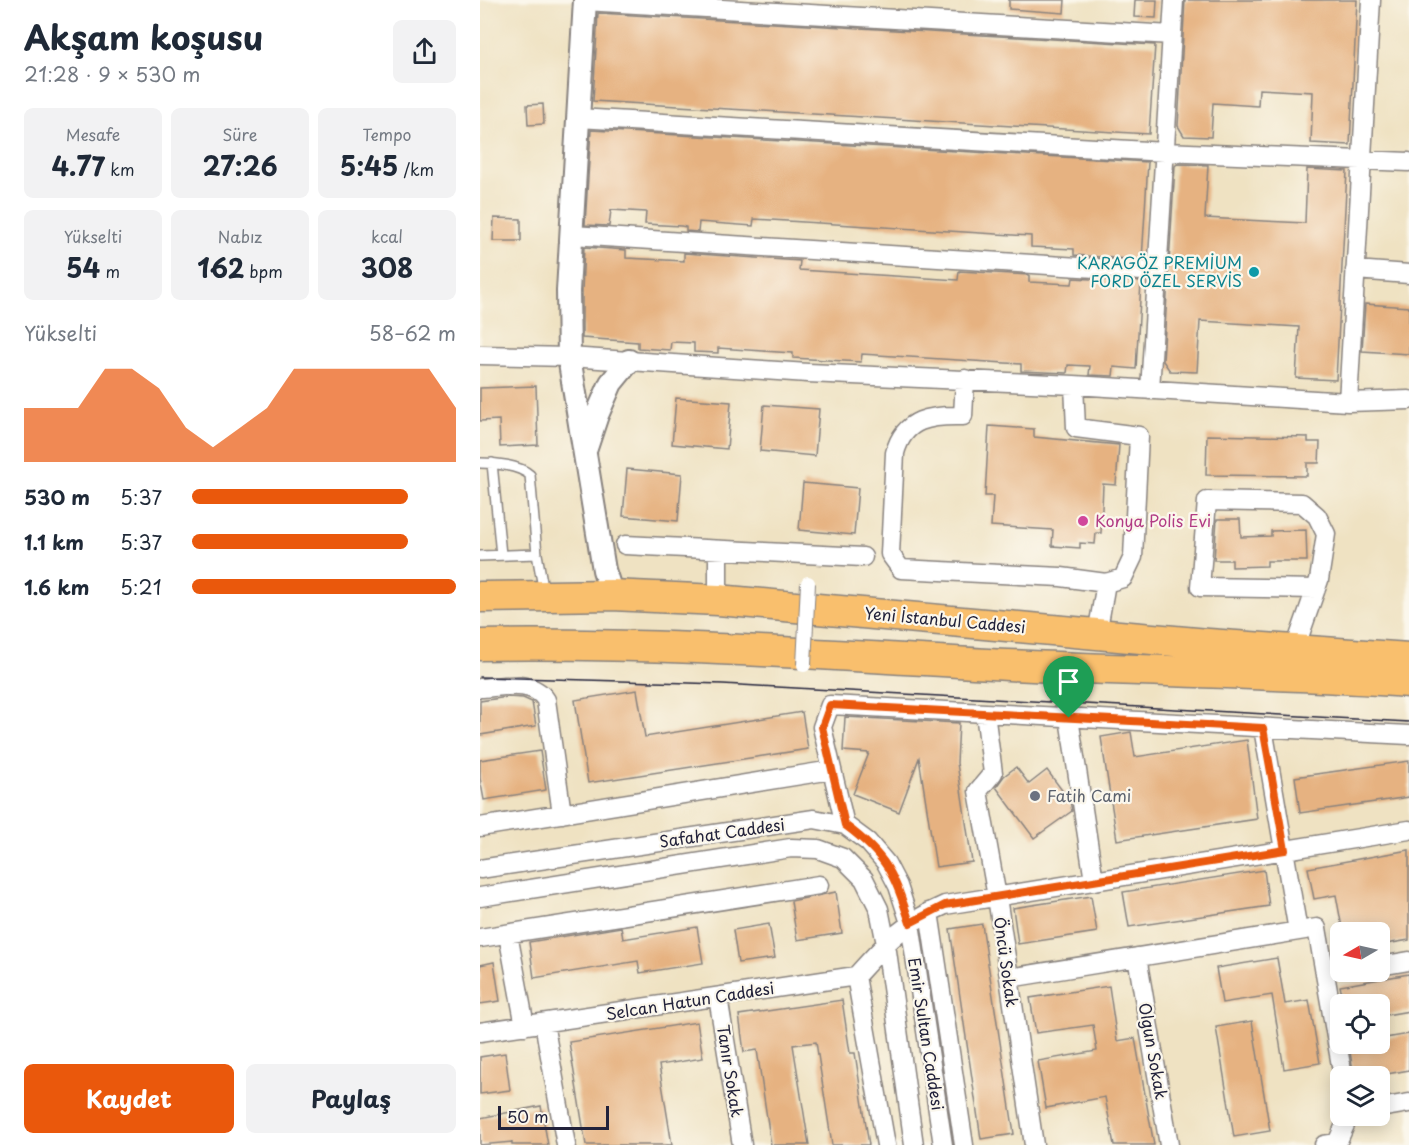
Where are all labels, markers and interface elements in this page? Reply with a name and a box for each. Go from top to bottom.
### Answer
text: Akşam koşusu [24,11,263,61]
button: share [393,20,456,83]
text: 21:28 · 9 × 530 m [24,59,201,89]
text: Mesafe [66,122,120,146]
text: Süre [222,122,258,146]
text: Tempo [363,122,411,146]
text: 4.77 [52,146,105,185]
text: 27:26 [202,146,278,185]
text: 5:45 [340,146,398,185]
text: km [105,157,134,181]
text: /km [398,157,434,181]
text: Yükselti [64,224,122,248]
text: Nabız [218,224,262,248]
text: kcal [371,224,403,248]
text: 54 [66,248,100,287]
text: 162 [197,248,244,287]
text: 308 [361,248,413,287]
place label: KARAGÖZ PREMİUM FORD ÖZEL SERVİS [1077,250,1242,292]
text: m [100,259,120,283]
text: bpm [244,259,283,283]
marker: KARAGÖZ PREMİUM FORD ÖZEL SERVİS [1247,265,1261,279]
text: Yükselti [24,318,97,348]
text: 58–62 m [369,318,456,348]
text: 530 m [24,482,90,512]
text: 5:37 [120,482,162,512]
place label: Konya Polis Evi [1095,508,1211,532]
marker: Konya Polis Evi [1076,514,1090,528]
text: 1.1 km [24,527,84,557]
text: 5:37 [120,527,162,557]
text: 1.6 km [24,572,89,602]
text: 5:21 [120,572,162,602]
street label: Yeni İstanbul Caddesi [863,600,1027,638]
pin [1043,656,1094,718]
icon: arrive [1052,665,1085,698]
place label: Fatih Cami [1047,783,1131,807]
marker: Fatih Cami [1028,789,1042,803]
street label: Safahat Caddesi [658,811,786,853]
street label: Öncü Sokak [989,915,1025,1008]
north arrow [1330,922,1390,982]
map controls [1330,922,1390,1126]
street label: Emir Sultan Caddesi [903,956,951,1112]
street label: Selcan Hatun Caddesi [604,975,776,1025]
button: locate [1330,994,1390,1054]
street label: Olgun Sokak [1134,1001,1174,1101]
street label: Tanır Sokak [712,1023,750,1119]
button: Kaydet [24,1064,234,1133]
button: Paylaş [246,1064,456,1133]
button: layers [1330,1066,1390,1126]
scale bar [498,1103,609,1130]
text: 50 m [507,1104,548,1128]

